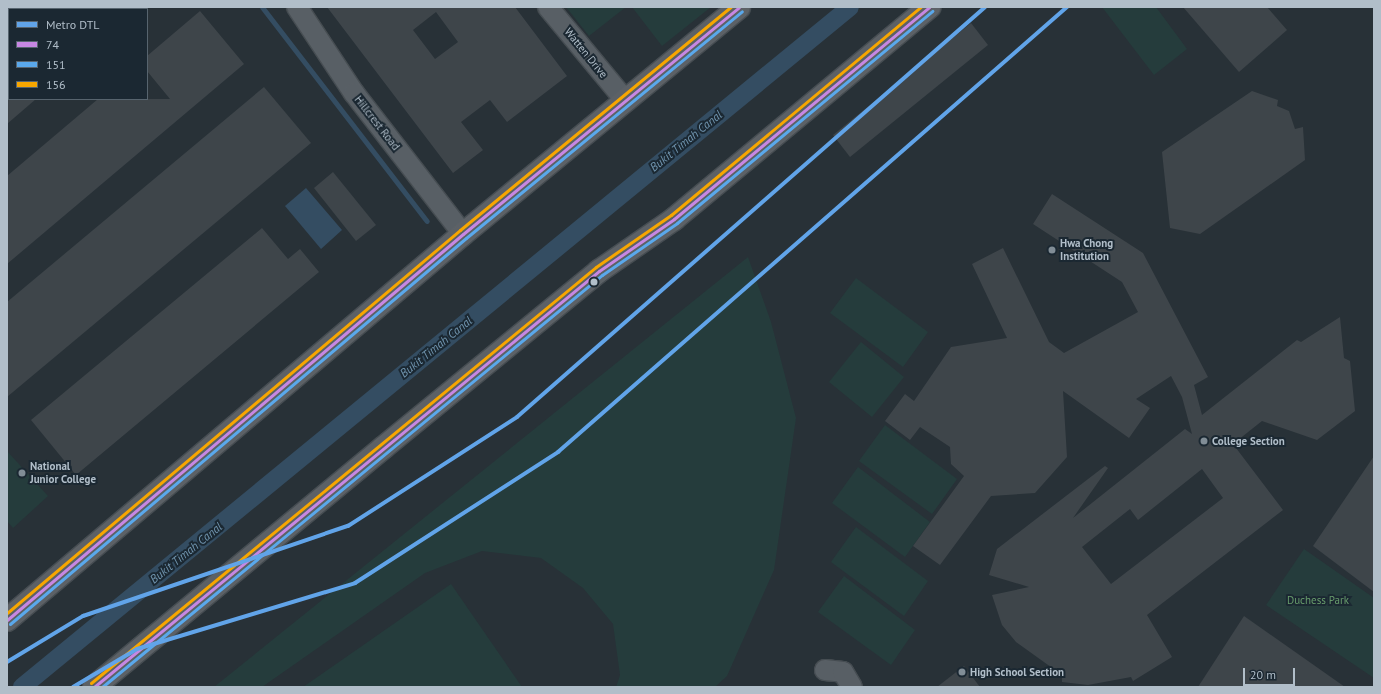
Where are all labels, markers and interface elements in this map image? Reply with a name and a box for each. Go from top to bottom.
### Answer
legend [8,8,148,100]
text: Metro DTL [46,17,100,32]
street label: Watten Drive [562,25,610,81]
text: 74 [46,37,59,52]
text: 151 [46,57,66,72]
text: 156 [46,77,66,92]
street label: Hillcrest Road [352,93,402,153]
water label: Bukit Timah Canal [647,107,725,175]
place label: Hwa Chong Institution [1060,237,1113,263]
marker: Hwa Chong Institution [1047,245,1057,255]
unlabelled marker [589,277,599,287]
water label: Bukit Timah Canal [397,313,475,381]
place label: College Section [1212,434,1285,448]
marker: College Section [1199,436,1209,446]
place label: National Junior College [30,460,96,486]
marker: National Junior College [17,468,27,478]
water label: Bukit Timah Canal [147,519,225,587]
park label: Duchess Park [1287,593,1349,607]
scale bar [1245,660,1297,686]
place label: High School Section [970,665,1064,679]
marker: High School Section [957,667,967,677]
text: 20 m [1250,667,1276,682]

